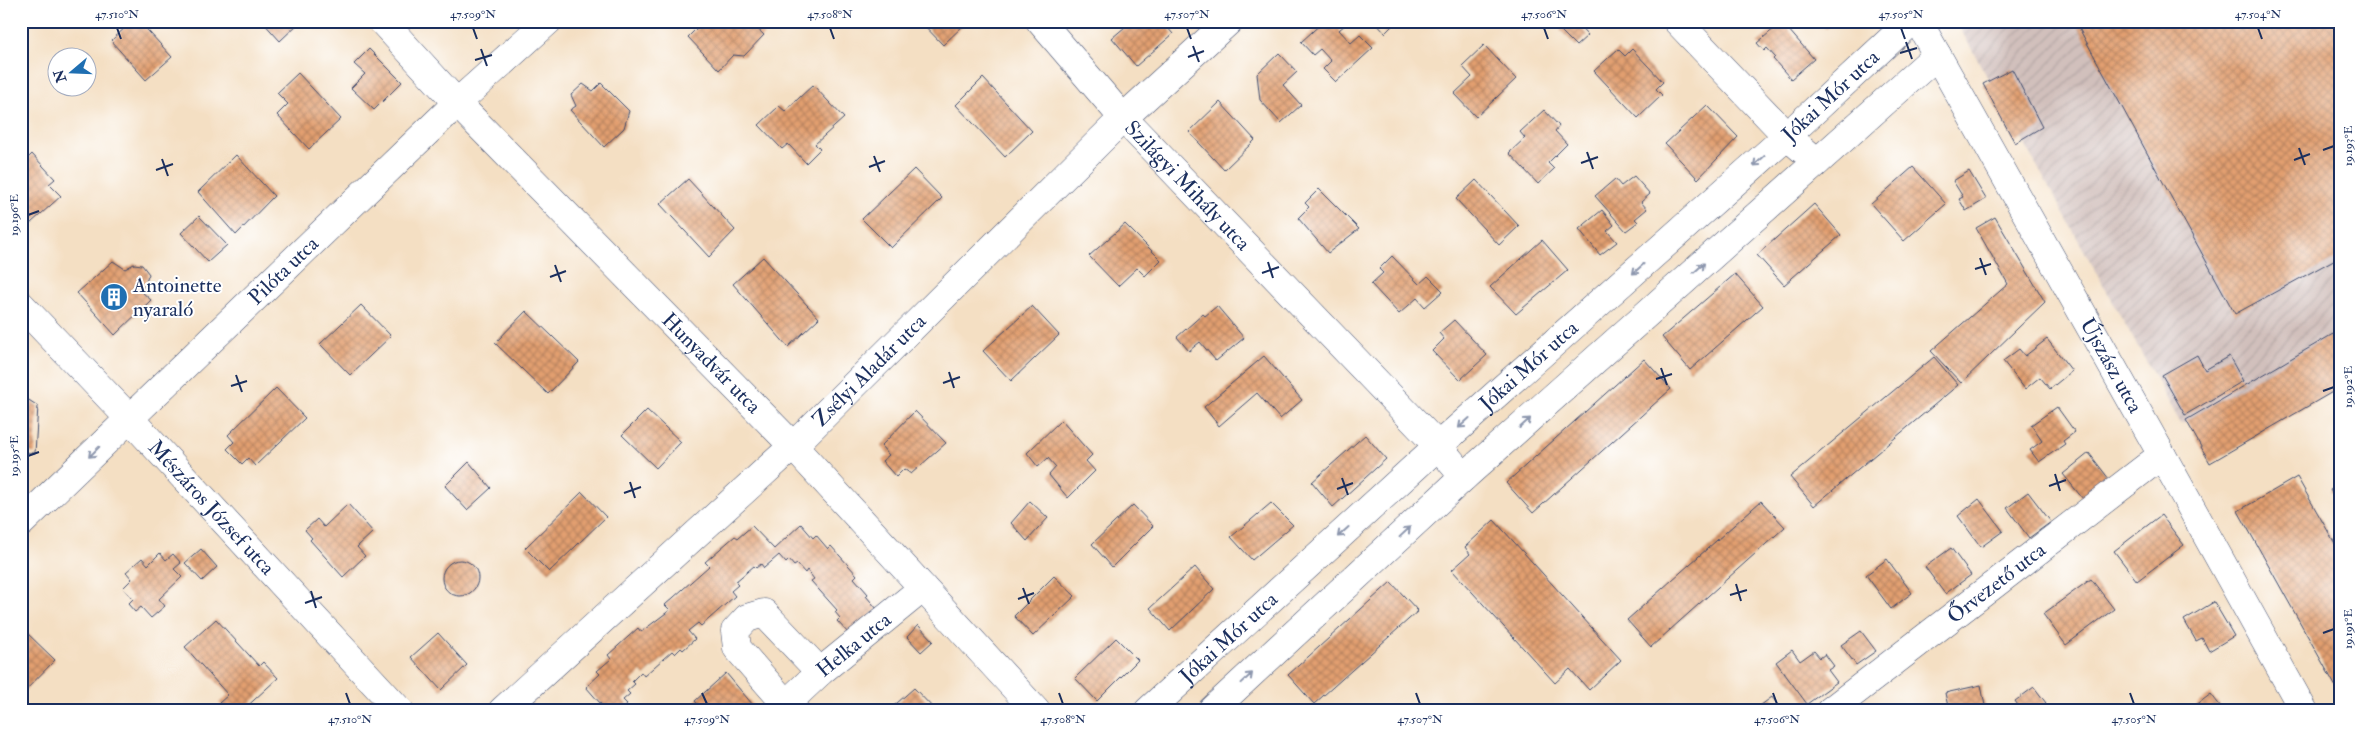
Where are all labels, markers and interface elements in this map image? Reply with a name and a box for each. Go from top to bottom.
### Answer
text: 47.510°N [95,7,139,22]
text: 47.509°N [450,7,496,22]
text: 47.508°N [807,7,853,22]
text: 47.507°N [1164,7,1210,22]
text: 47.506°N [1521,7,1567,22]
text: 47.505°N [1878,7,1924,22]
text: 47.504°N [2235,7,2281,22]
street label: Jókai Mór utca [1775,43,1885,148]
north arrow [48,48,98,98]
text: N [50,67,71,86]
street label: Szilágyi Mihály utca [1119,114,1257,256]
text: 19.193°E [2341,125,2356,166]
one-way arrow [1752,155,1765,166]
text: 19.196°E [7,194,22,236]
street label: Pilóta utca [242,230,324,311]
one-way arrow [1692,262,1705,274]
one-way arrow [1631,263,1644,274]
place label: Antoinette nyaraló [132,272,222,323]
building icon: Antoinette nyaraló [99,282,129,312]
street label: Hunyadvár utca [656,307,767,419]
street label: Zsélyi Aladár utca [807,308,932,433]
street label: Újszász utca [2074,313,2149,418]
street label: Jókai Mór utca [1473,314,1584,417]
text: 19.192°E [2341,366,2356,408]
one-way arrow [1457,417,1470,429]
one-way arrow [1519,417,1532,428]
street label: Mészáros József utca [142,434,281,581]
text: 19.195°E [7,435,22,477]
one-way arrow [88,446,100,458]
one-way arrow [1337,526,1350,538]
one-way arrow [1398,526,1411,538]
street label: Őrvezető utca [1941,536,2051,629]
street label: Jókai Mór utca [1173,586,1283,690]
street label: Helka utca [811,606,897,683]
text: 19.191°E [2341,609,2356,649]
one-way arrow [1241,672,1253,684]
text: 47.510°N [328,712,372,727]
text: 47.509°N [684,712,730,727]
text: 47.508°N [1040,712,1086,727]
text: 47.507°N [1397,712,1443,727]
text: 47.506°N [1754,712,1800,727]
text: 47.505°N [2111,712,2157,727]

